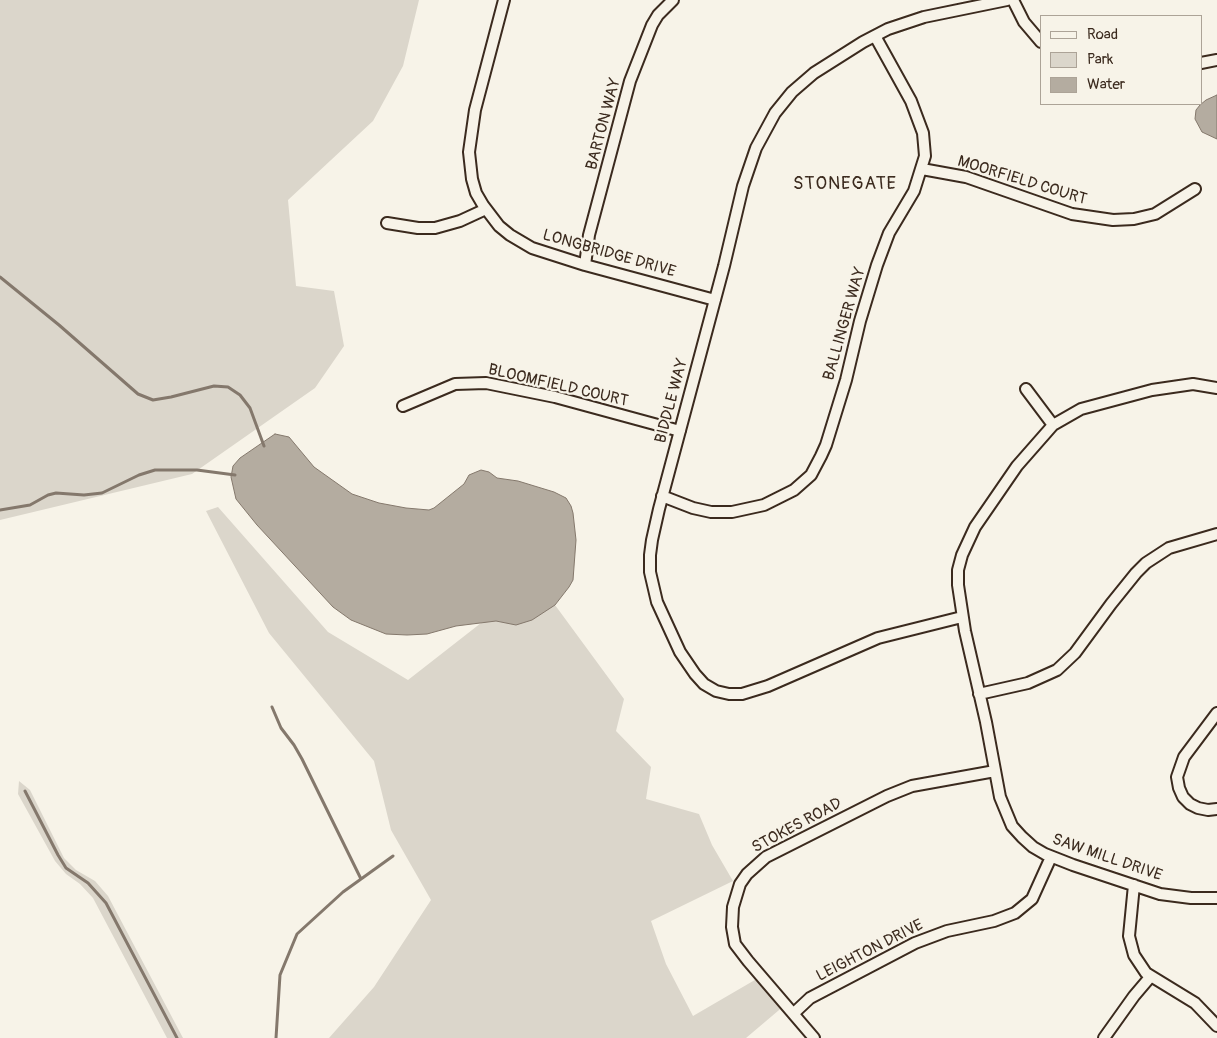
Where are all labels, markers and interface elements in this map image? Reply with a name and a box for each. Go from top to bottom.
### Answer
legend [1040,15,1202,105]
text: Road [1087,25,1118,44]
text: Park [1087,50,1113,69]
text: Water [1087,75,1125,94]
street label: BARTON WAY [583,76,625,172]
street label: MOORFIELD COURT [955,152,1089,210]
district label: STONEGATE [792,173,898,195]
street label: LONGBRIDGE DRIVE [540,226,678,282]
street label: BALLINGER WAY [820,265,870,383]
street label: BIDDLE WAY [651,357,693,445]
street label: BLOOMFIELD COURT [486,361,630,411]
street label: STOKES ROAD [749,794,845,858]
street label: SAW MILL DRIVE [1049,830,1165,886]
street label: LEIGHTON DRIVE [813,916,927,986]

